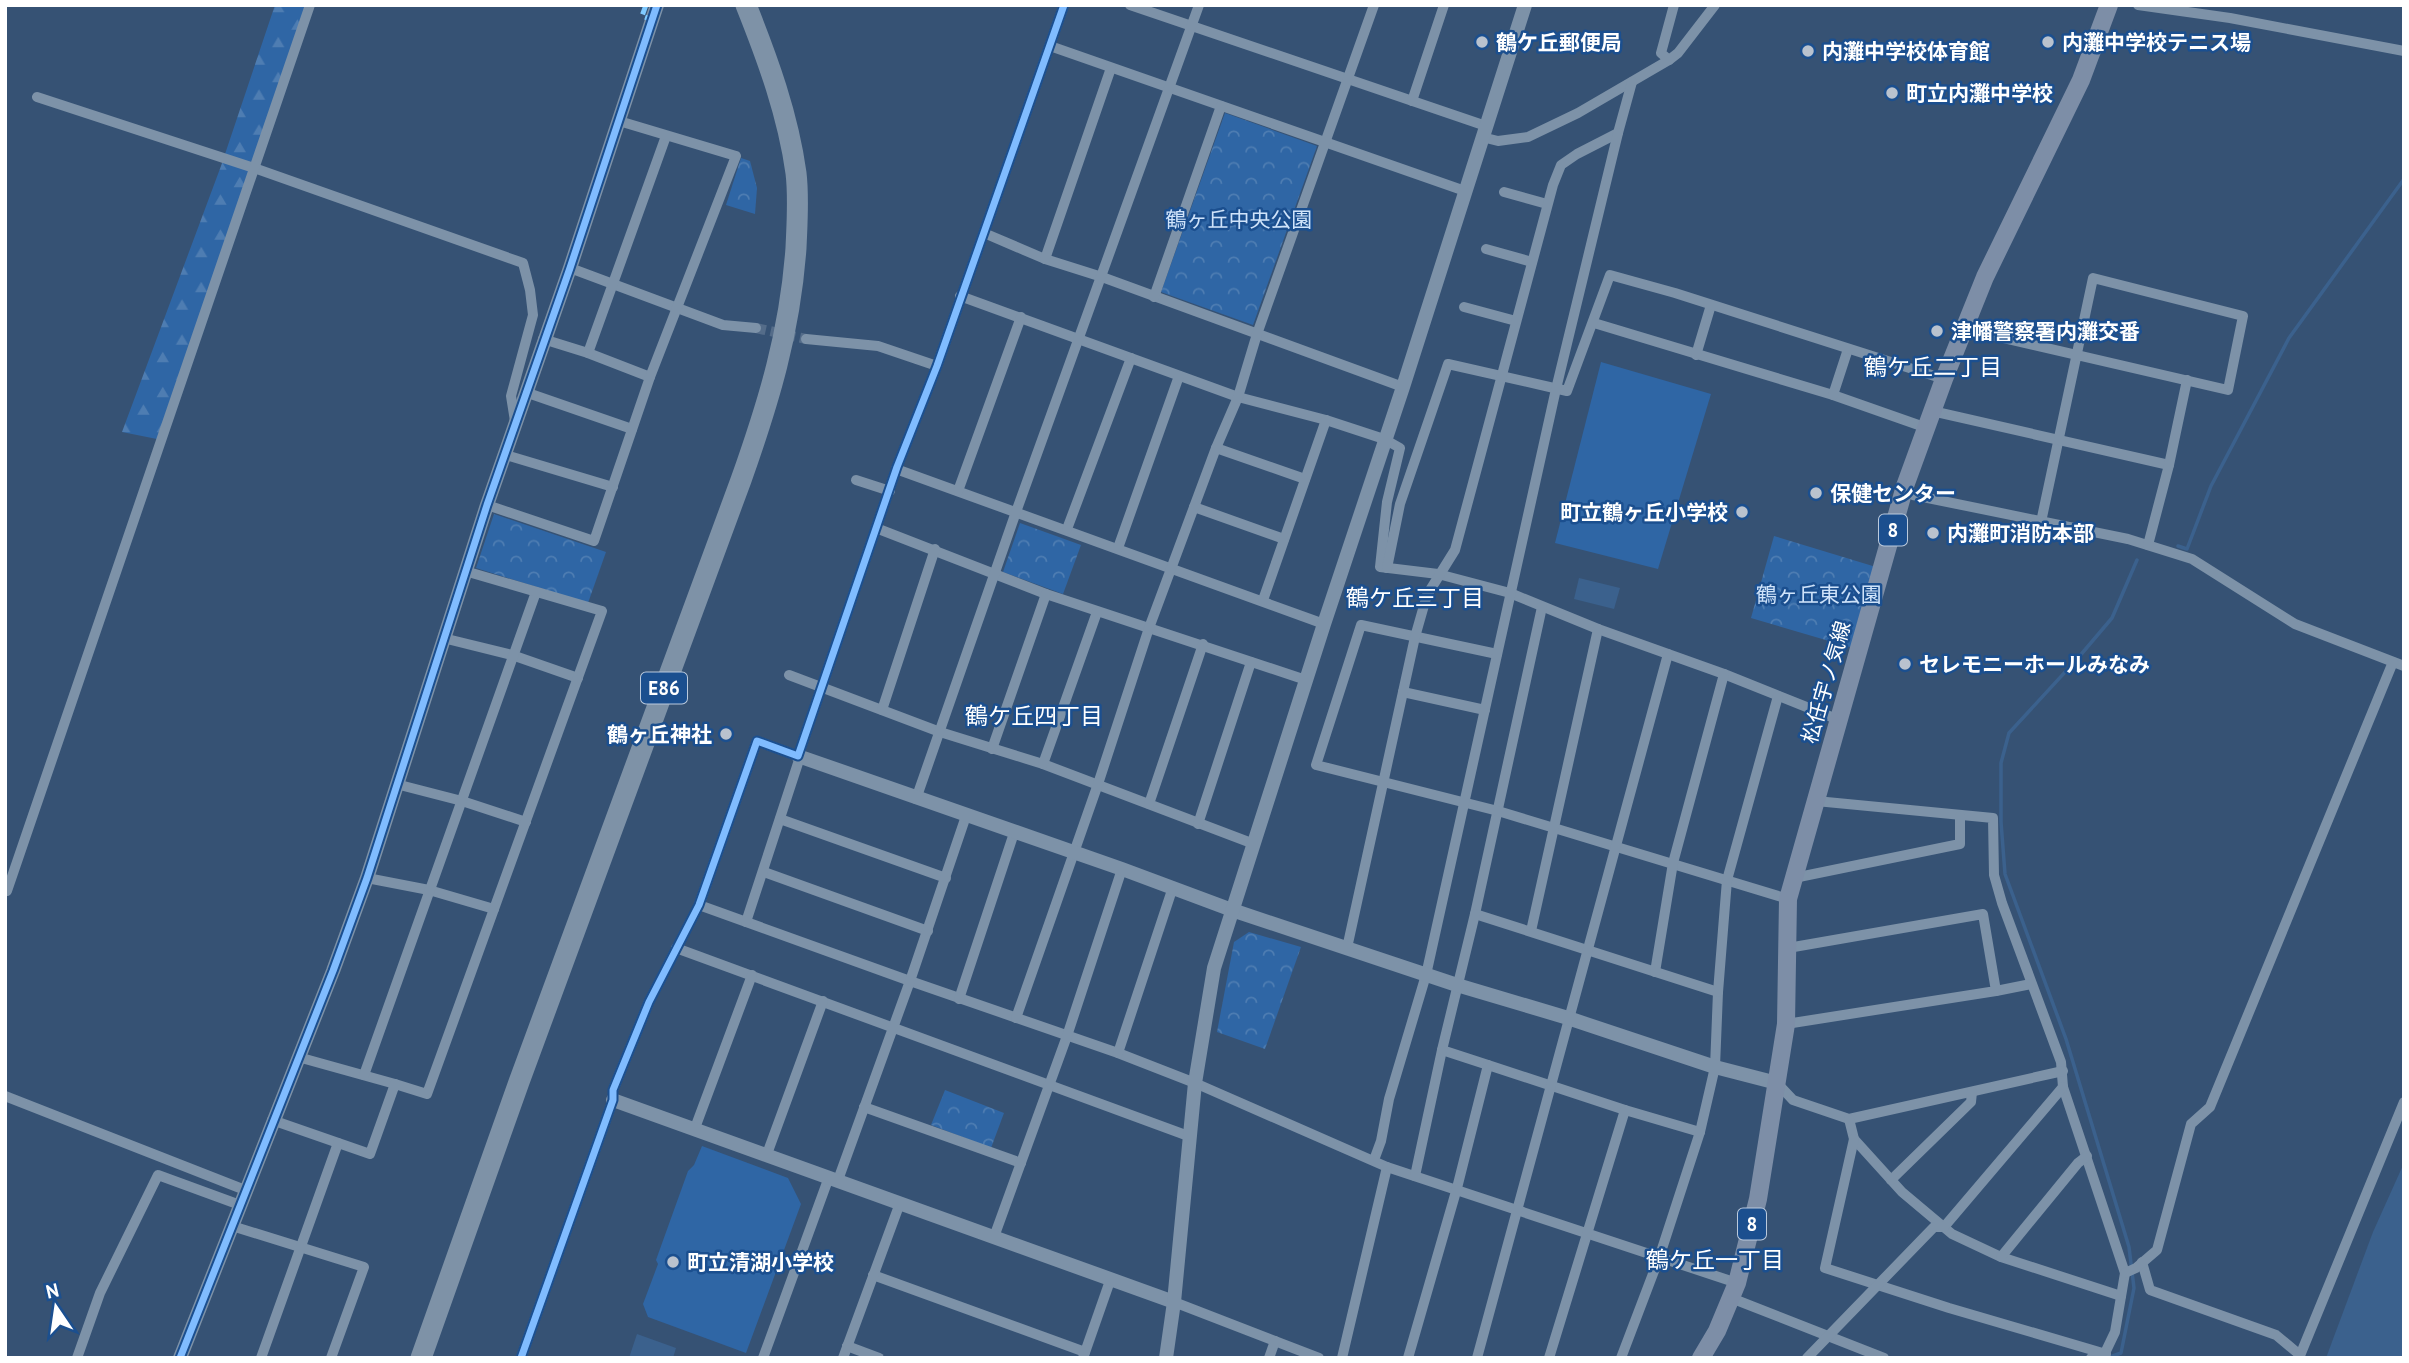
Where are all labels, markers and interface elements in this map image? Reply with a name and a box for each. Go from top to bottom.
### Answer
place label: 鶴ケ丘郵便局 [1496,29,1622,56]
place label: 内灘中学校テニス場 [2062,29,2251,56]
marker: 鶴ケ丘郵便局 [1474,34,1490,50]
marker: 内灘中学校テニス場 [2040,34,2056,50]
place label: 内灘中学校体育館 [1822,38,1990,65]
marker: 内灘中学校体育館 [1800,43,1816,59]
place label: 町立内灘中学校 [1906,80,2053,107]
marker: 町立内灘中学校 [1884,85,1900,101]
park label: 鶴ヶ丘中央公園 [1166,206,1313,233]
place label: 津幡警察署内灘交番 [1951,318,2140,345]
marker: 津幡警察署内灘交番 [1929,323,1945,339]
district label: 鶴ケ丘二丁目 [1864,352,2002,381]
place label: 保健センター [1830,480,1956,507]
marker: 保健センター [1808,485,1824,501]
place label: 町立鶴ヶ丘小学校 [1560,499,1728,526]
marker: 町立鶴ヶ丘小学校 [1734,504,1750,520]
road number: 8 [1879,514,1907,545]
place label: 内灘町消防本部 [1947,520,2094,547]
marker: 内灘町消防本部 [1925,525,1941,541]
park label: 鶴ヶ丘東公園 [1756,581,1882,608]
district label: 鶴ケ丘三丁目 [1346,583,1484,612]
street label: 松任宇ノ気線 [1796,618,1856,746]
place label: セレモニーホールみなみ [1919,651,2150,678]
marker: セレモニーホールみなみ [1897,656,1913,672]
road number: E86 [641,673,687,704]
district label: 鶴ケ丘四丁目 [965,701,1103,730]
place label: 鶴ヶ丘神社 [607,721,712,748]
marker: 鶴ヶ丘神社 [718,726,734,742]
road number: 8 [1738,1208,1766,1240]
district label: 鶴ケ丘一丁目 [1646,1245,1784,1274]
place label: 町立清湖小学校 [687,1249,834,1276]
marker: 町立清湖小学校 [665,1254,681,1270]
north arrow [21,1272,91,1342]
text: N [43,1277,61,1304]

